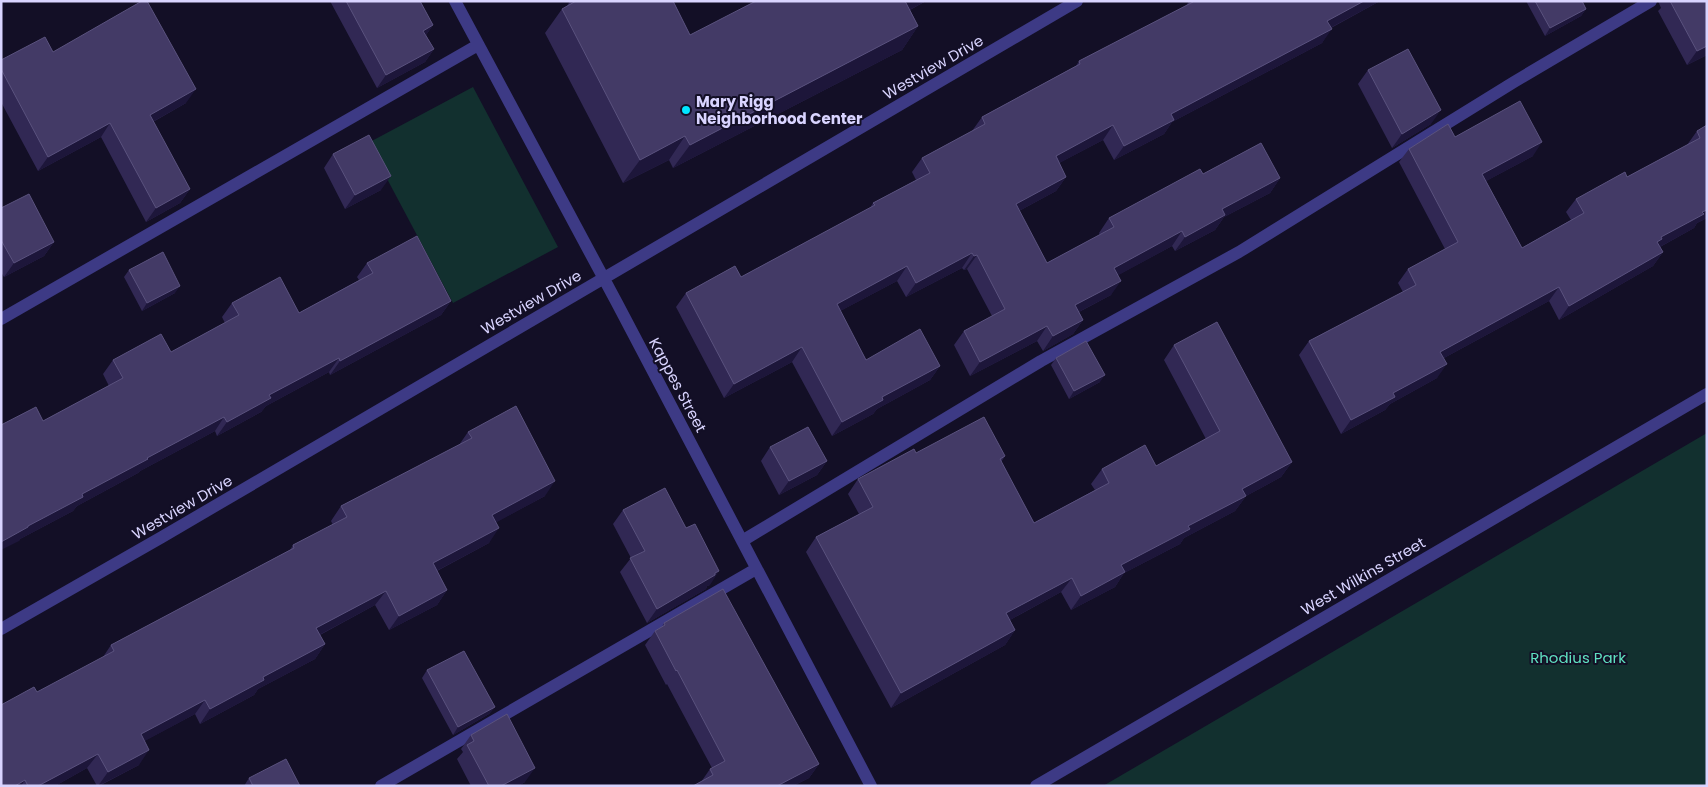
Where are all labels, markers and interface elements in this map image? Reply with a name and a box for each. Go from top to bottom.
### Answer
street label: Westview Drive [879,30,987,104]
place label: Mary Rigg Neighborhood Center [696,91,863,129]
marker: Mary Rigg Neighborhood Center [680,104,692,116]
street label: Westview Drive [477,265,585,339]
street label: Kappes Street [644,334,712,436]
street label: Westview Drive [128,470,236,544]
street label: West Wilkins Street [1297,532,1429,620]
park label: Rhodius Park [1530,647,1626,668]

